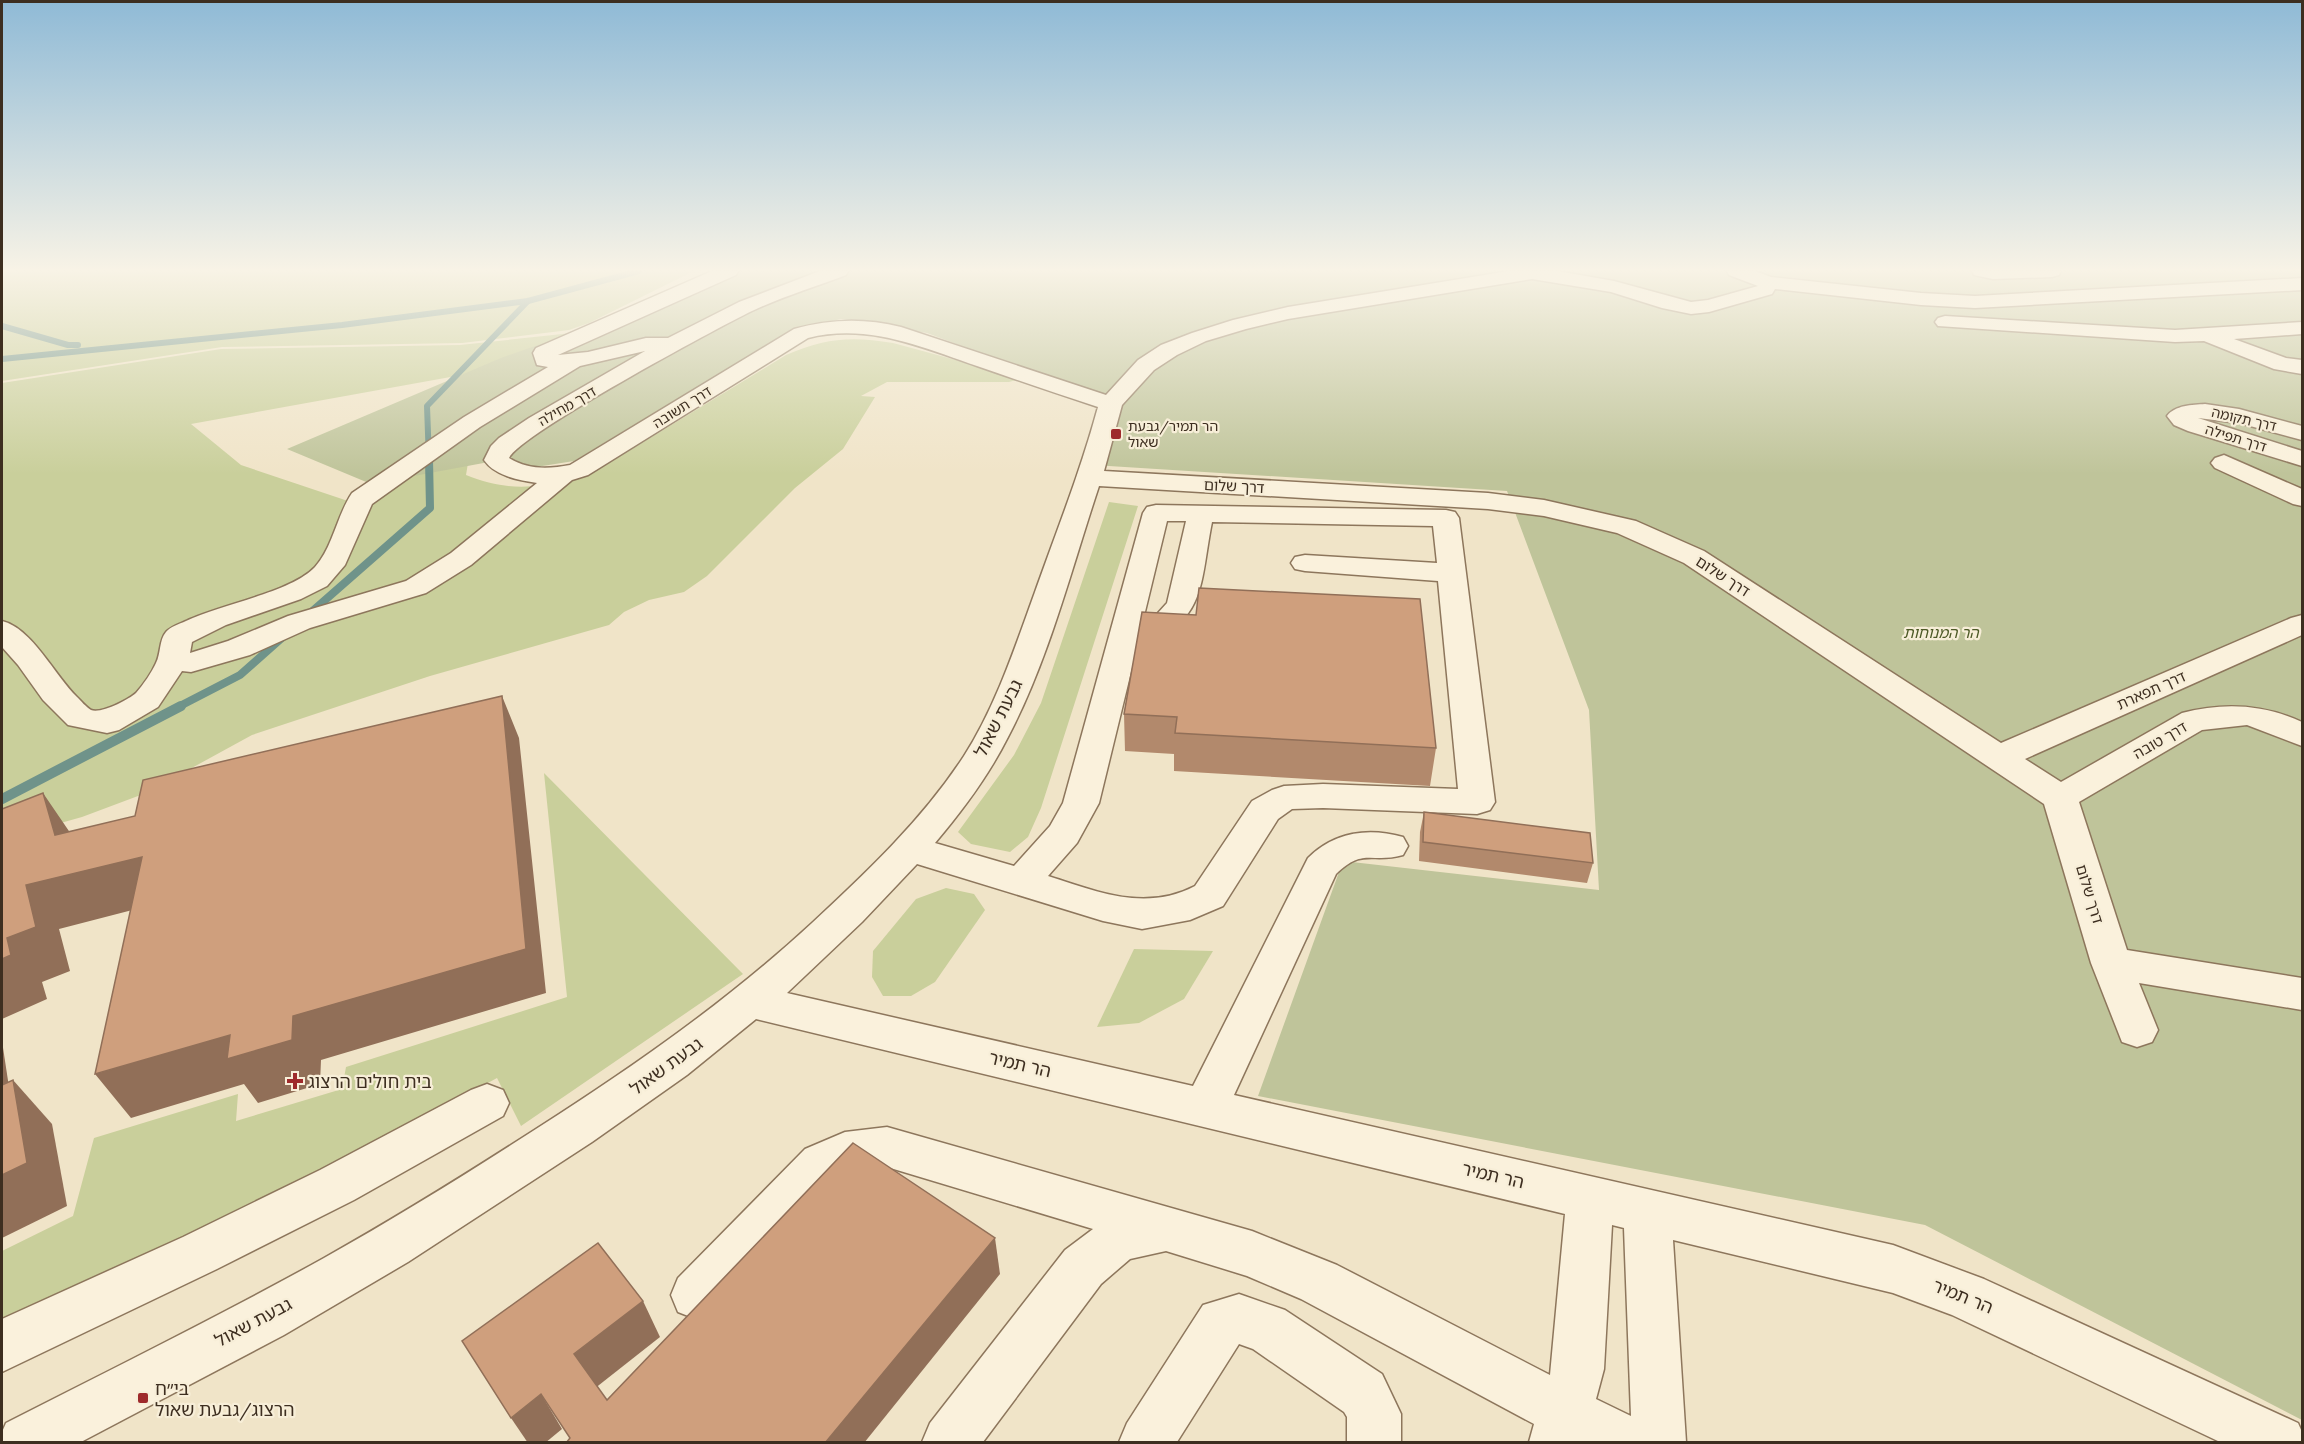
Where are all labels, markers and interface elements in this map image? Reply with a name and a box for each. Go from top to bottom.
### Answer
street label: דרך מחילה [535,382,600,430]
street label: דרך תשובה [649,382,715,432]
street label: דרך תקומה [2210,403,2279,435]
place label: הר תמיר/גבעת שאול [1128,417,1218,451]
street label: דרך תפילה [2203,420,2269,456]
marker: הר תמיר/גבעת שאול [1109,427,1123,441]
street label: דרך שלום [1203,475,1265,497]
street label: דרך שלום [1692,551,1754,601]
park label: הר המנוחות [1903,623,1980,642]
street label: דרך תפארת [2114,666,2188,714]
street label: גבעת שאול [969,675,1027,761]
street label: דרך טובה [2130,717,2190,763]
street label: דרך שלום [2072,862,2108,926]
street label: גבעת שאול [625,1032,707,1100]
street label: הר תמיר [987,1046,1053,1082]
place label: בית חולים הרצוג [308,1070,432,1093]
marker: בית חולים הרצוג [286,1072,304,1090]
street label: הר תמיר [1460,1157,1526,1193]
street label: הר תמיר [1929,1273,1997,1319]
street label: גבעת שאול [210,1292,296,1352]
place label: בי״ח הרצוג/גבעת שאול [155,1377,294,1421]
marker: בי״ח הרצוג/גבעת שאול [136,1391,150,1405]

